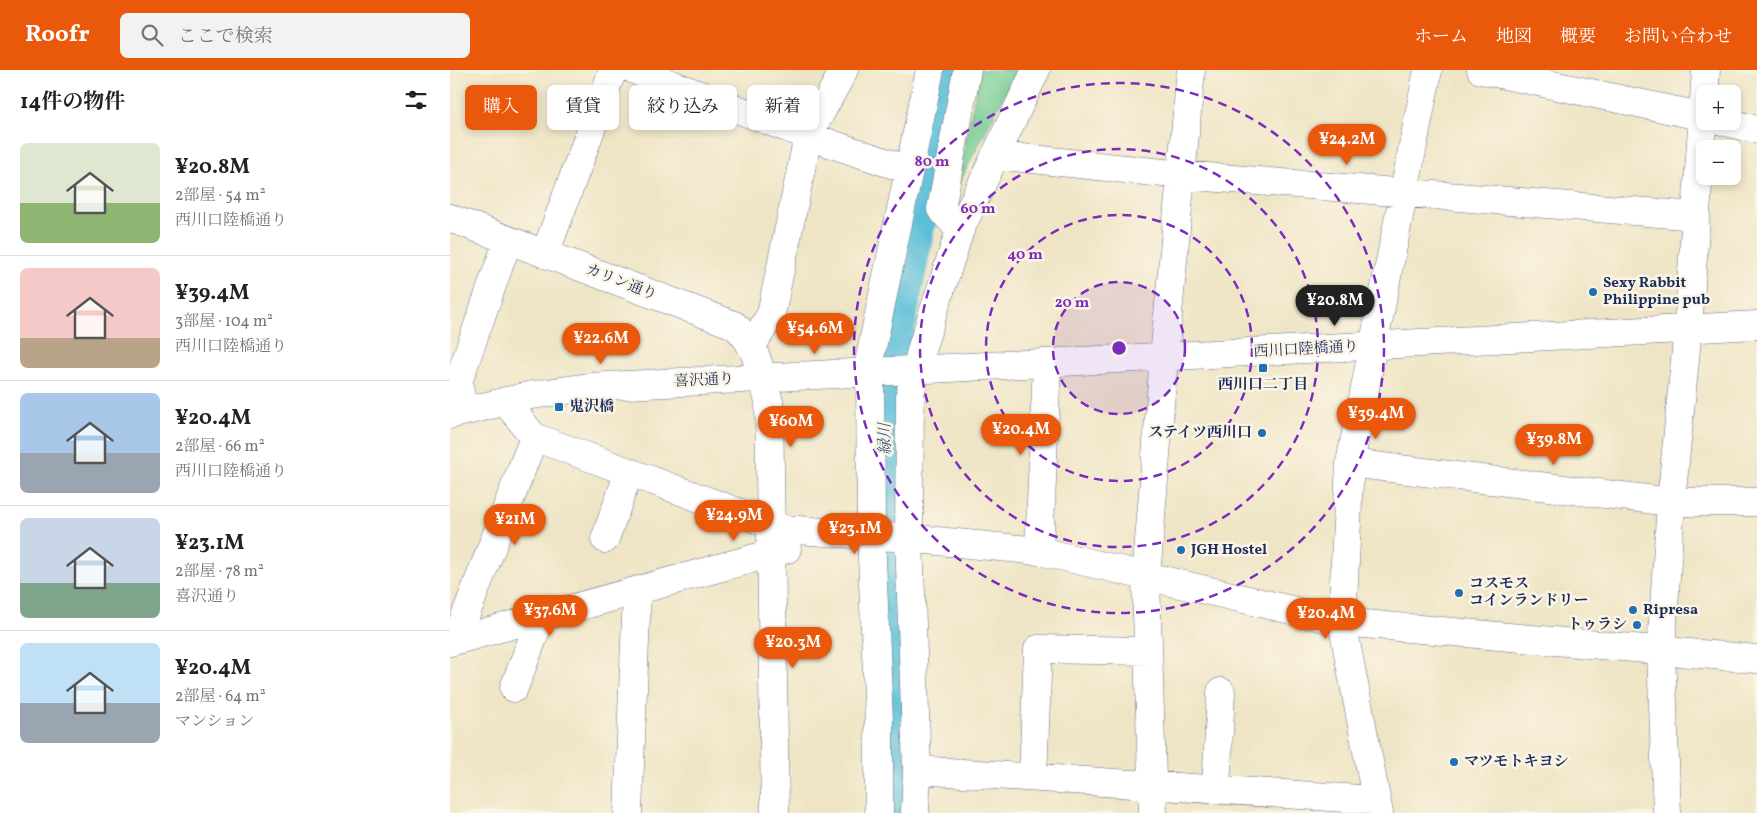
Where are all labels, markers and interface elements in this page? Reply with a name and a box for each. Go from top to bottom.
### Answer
search box [120,13,470,58]
text: Roofr [25,18,90,52]
icon: search [138,21,166,49]
text: ここで検索 [178,24,273,50]
text: ホーム [1414,25,1468,50]
text: 地図 [1496,25,1532,50]
text: 概要 [1560,25,1596,50]
text: お問い合わせ [1624,25,1732,50]
chip: 購入 [465,85,537,130]
chip: 賃貸 [547,85,619,130]
chip: 絞り込み [629,85,737,130]
chip: 新着 [747,85,819,130]
map controls [1696,85,1741,185]
button: + [1696,85,1741,130]
icon: filters [402,86,430,114]
text: 14件の物件 [20,88,125,117]
pin: ¥24.2M [1306,124,1388,166]
text: ¥24.2M [1319,129,1375,151]
button: − [1696,140,1741,185]
text: 80 m [915,152,950,173]
text: ¥20.8M [175,153,250,182]
icon: home [60,163,120,223]
text: 2部屋 · 54 m² [175,185,266,207]
text: 60 m [961,199,996,220]
text: 西川口陸橋通り [175,210,287,232]
text: 40 m [1007,245,1043,266]
street label: カリン通り [582,260,660,306]
place label: Sexy Rabbit Philippine pub [1603,273,1710,311]
text: ¥39.4M [175,279,249,308]
pin: ¥20.8M [1294,284,1376,327]
marker: Sexy Rabbit Philippine pub [1587,286,1599,298]
icon: home [60,288,120,348]
text: ¥20.8M [1307,290,1363,312]
text: 20 m [1055,293,1090,314]
text: 3部屋 · 104 m² [175,311,273,333]
pin: ¥54.6M [774,312,856,355]
text: ¥54.6M [787,318,843,340]
pin: ¥22.6M [560,322,642,365]
text: ¥22.6M [573,328,629,350]
text: 西川口陸橋通り [175,336,287,358]
street label: 西川口陸橋通り [1253,337,1359,363]
centre of rings [1110,339,1128,357]
marker: 西川口二丁目 [1257,362,1269,374]
street label: 喜沢通り [673,369,735,393]
place label: 西川口二丁目 [1218,375,1308,396]
place label: 鬼沢橋 [569,397,614,418]
pin: ¥39.4M [1335,398,1417,440]
marker: 鬼沢橋 [553,401,565,413]
text: ¥39.4M [1348,403,1404,425]
text: ¥20.4M [175,404,251,433]
pin: ¥60M [761,406,821,448]
text: ¥60M [769,411,813,433]
icon: home [60,413,120,473]
pin: ¥20.4M [980,414,1062,456]
text: ¥20.4M [992,419,1050,441]
water label: 緑川 [875,421,897,455]
place label: ステイツ西川口 [1148,423,1252,444]
pin: ¥39.8M [1513,424,1595,466]
marker: ステイツ西川口 [1256,427,1268,439]
text: ¥39.8M [1526,429,1582,451]
text: 2部屋 · 66 m² [175,436,265,458]
text: 西川口陸橋通り [175,461,287,483]
pin: ¥24.9M [693,500,775,542]
pin: ¥21M [485,504,545,546]
text: ¥24.9M [706,505,762,527]
text: ¥21M [495,509,535,531]
pin: ¥23.1M [814,512,896,555]
text: ¥23.1M [829,518,881,540]
text: ¥23.1M [175,529,244,558]
icon: home [60,538,120,598]
place label: JGH Hostel [1190,540,1267,561]
marker: JGH Hostel [1175,544,1187,556]
text: 2部屋 · 78 m² [175,561,264,583]
place label: コスモス コインランドリー [1469,574,1589,612]
text: 喜沢通り [175,586,239,608]
marker: コスモス コインランドリー [1453,587,1465,599]
pin: ¥37.6M [509,594,591,637]
pin: ¥20.4M [1285,598,1367,640]
text: ¥37.6M [523,600,577,622]
place label: Ripresa [1643,600,1698,621]
text: ¥20.4M [1297,603,1355,625]
marker: Ripresa [1627,604,1639,616]
place label: トゥラシ [1567,615,1627,636]
marker: トゥラシ [1631,619,1643,631]
pin: ¥20.3M [752,626,834,669]
text: ¥20.3M [765,632,821,654]
text: ¥20.4M [175,654,251,683]
icon: home [60,663,120,723]
text: 2部屋 · 64 m² [175,686,266,708]
text: マンション [175,711,254,733]
place label: マツモトキヨシ [1464,752,1569,773]
marker: マツモトキヨシ [1448,756,1460,768]

